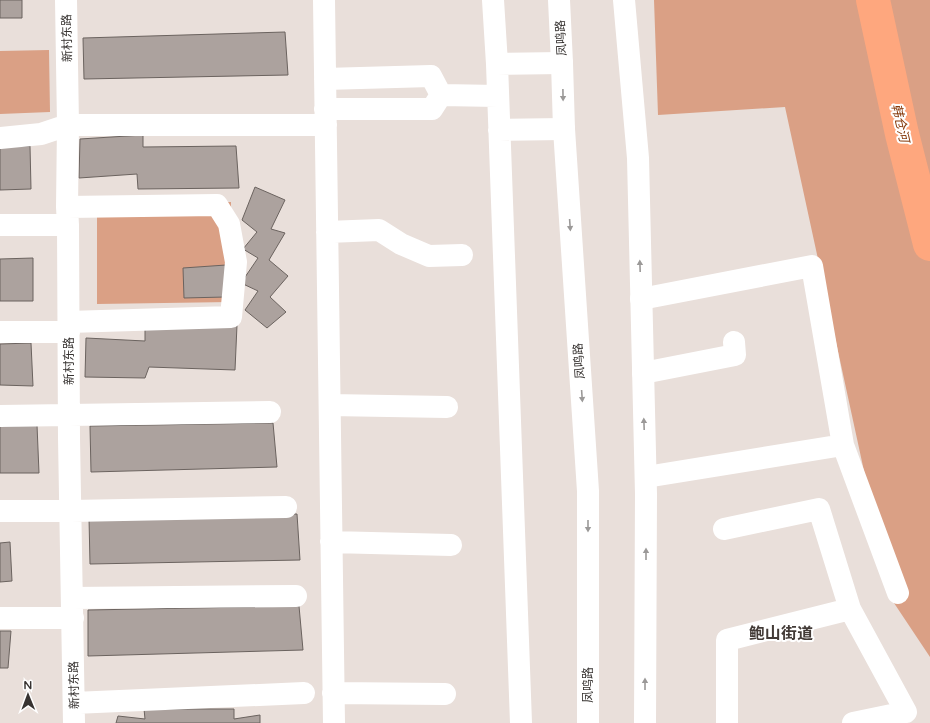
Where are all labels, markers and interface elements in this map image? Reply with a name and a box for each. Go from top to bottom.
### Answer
street label: 新村东路 [60,14,74,62]
street label: 凤鸣路 [553,20,569,56]
one-way arrow [560,89,566,102]
water label: 韩仓河 [888,102,913,147]
one-way arrow [567,219,574,231]
one-way arrow [637,260,644,272]
street label: 新村东路 [62,337,76,385]
street label: 凤鸣路 [571,343,587,379]
one-way arrow [578,390,585,402]
one-way arrow [641,418,648,430]
one-way arrow [585,520,591,533]
one-way arrow [643,547,649,560]
district label: 鲍山街道 [749,624,813,644]
street label: 新村东路 [67,661,81,709]
street label: 凤鸣路 [581,667,595,703]
north arrow [8,675,48,715]
one-way arrow [642,677,648,690]
text: N [23,679,32,692]

